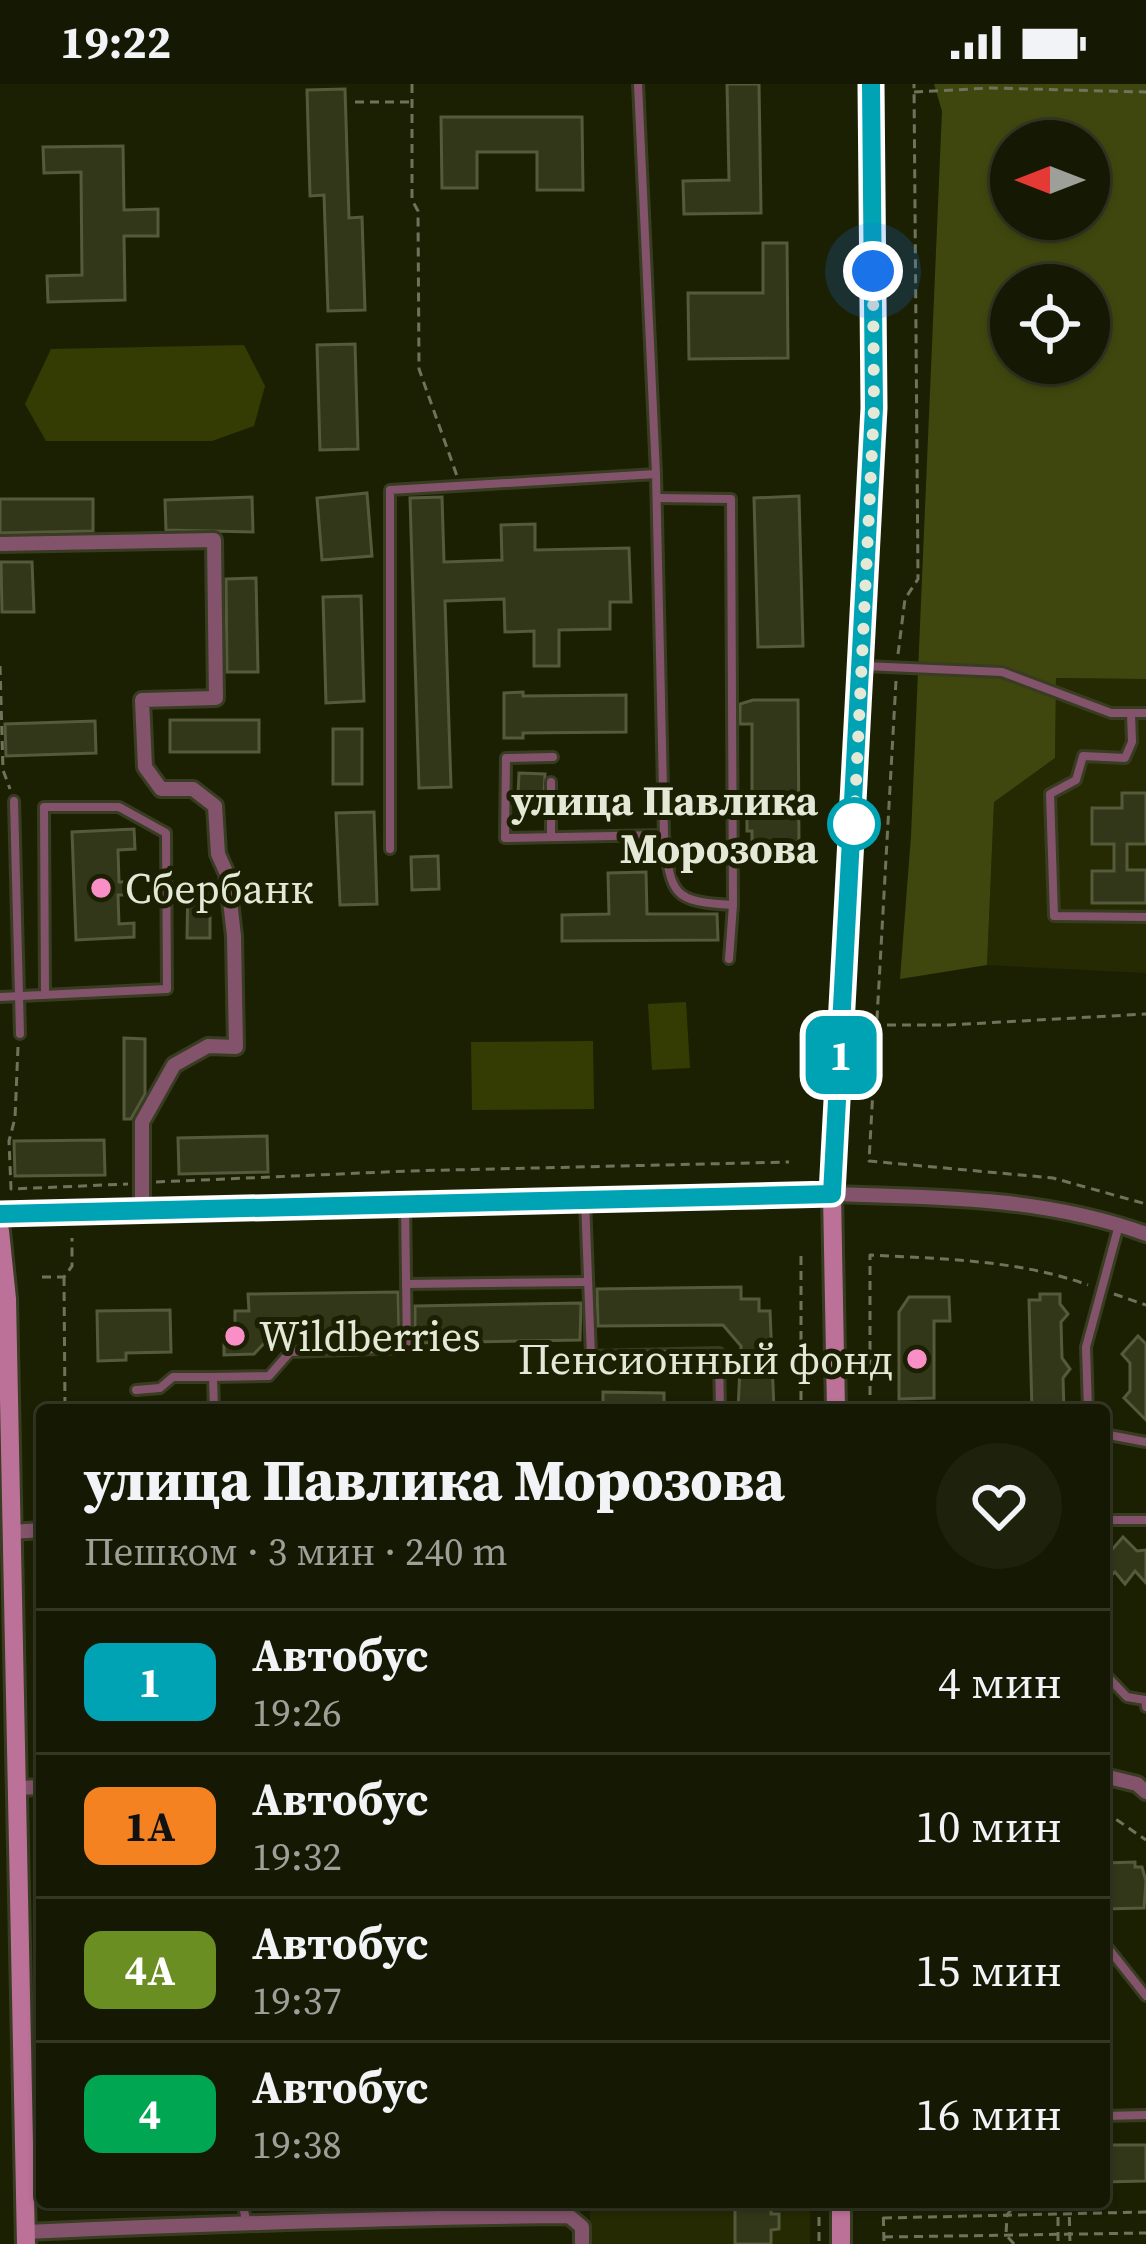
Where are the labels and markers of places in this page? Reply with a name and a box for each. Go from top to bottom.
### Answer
place label: улица Павлика Морозова [510,771,819,877]
marker: улица Павлика Морозова [829,799,879,849]
place label: Сбербанк [125,859,314,917]
marker: Сбербанк [88,875,114,901]
place label: Wildberries [259,1307,481,1365]
marker: Wildberries [222,1323,248,1349]
place label: Пенсионный фонд [518,1330,893,1388]
marker: Пенсионный фонд [904,1346,930,1372]

